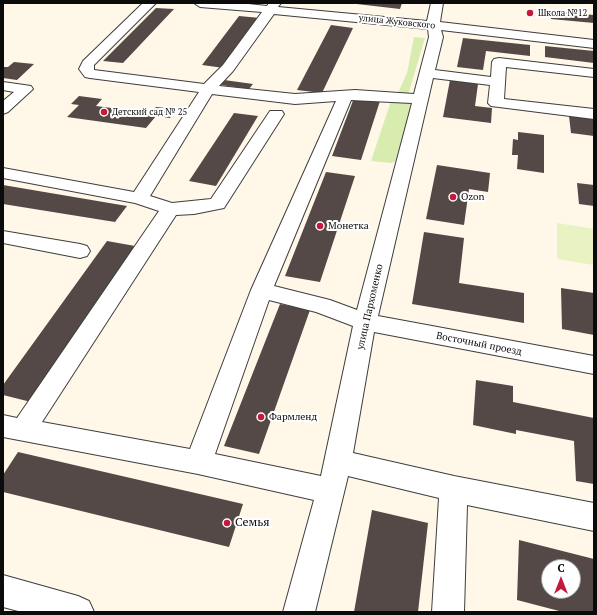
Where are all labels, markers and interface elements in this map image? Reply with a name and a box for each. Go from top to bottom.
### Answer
marker: Школа №12 [525,8,535,18]
place label: Школа №12 [538,8,587,18]
street label: улица Жуковского [358,13,436,31]
marker: Детский сад № 25 [99,107,109,117]
place label: Детский сад № 25 [112,107,187,117]
place label: Ozon [461,191,484,203]
marker: Ozon [448,192,458,202]
place label: Монетка [328,220,369,232]
marker: Монетка [315,221,325,231]
street label: улица Пархоменко [354,263,386,351]
street label: Восточный проезд [435,330,523,358]
place label: Фармленд [269,411,317,423]
marker: Фармленд [256,412,266,422]
place label: Семья [235,516,270,530]
marker: Семья [222,518,232,528]
north arrow [541,559,581,599]
text: С [557,561,565,575]

